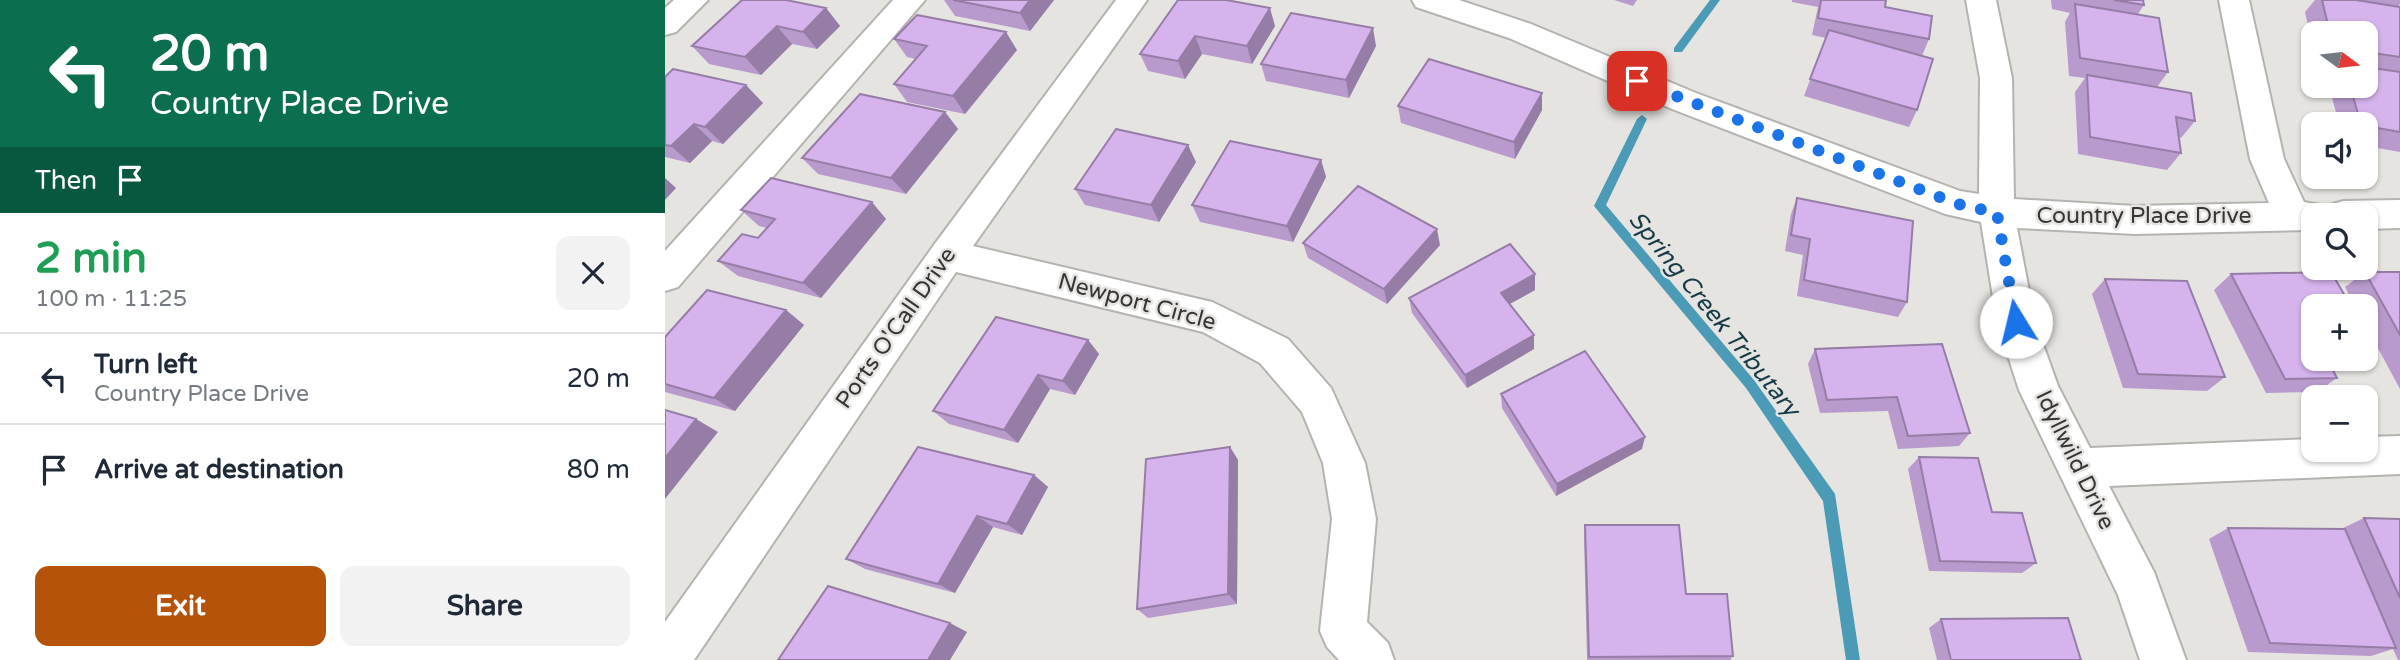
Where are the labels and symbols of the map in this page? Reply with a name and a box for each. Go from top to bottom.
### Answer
north arrow [2301,21,2378,98]
pin [1607,51,1667,111]
street label: Country Place Drive [2036,202,2252,230]
water label: Spring Creek Tributary [1622,206,1808,425]
street label: Ports O'Call Drive [830,242,962,414]
street label: Newport Circle [1055,267,1219,337]
position arrow [1979,285,2053,359]
street label: Idyllwild Drive [2029,386,2121,534]

